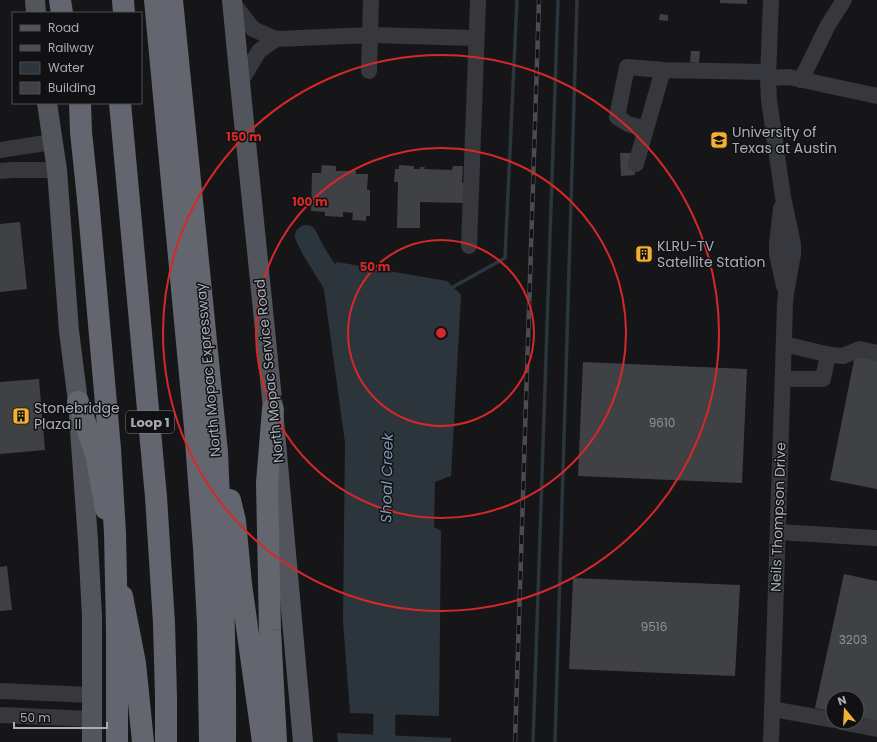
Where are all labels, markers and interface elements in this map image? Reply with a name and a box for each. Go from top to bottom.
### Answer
legend [12,12,142,104]
text: Road [48,19,79,36]
text: Railway [48,39,94,56]
text: Water [48,59,85,76]
text: Building [48,79,96,96]
place label: University of Texas at Austin [732,122,837,158]
text: 150 m [226,128,262,145]
school or university icon: University of Texas at Austin [709,130,729,150]
text: 100 m [292,193,328,210]
place label: KLRU-TV Satellite Station [657,236,766,272]
building icon: KLRU-TV Satellite Station [634,244,654,264]
text: 50 m [360,258,391,275]
street label: North Mopac Service Road [249,278,289,464]
street label: North Mopac Expressway [190,282,226,458]
centre of rings [434,326,448,340]
place label: Stonebridge Plaza II [34,398,120,434]
building icon: Stonebridge Plaza II [11,406,31,426]
road number: Loop 1 [126,411,174,433]
house number: 9610 [649,414,675,431]
water label: Shoal Creek [375,432,398,523]
street label: Neils Thompson Drive [765,441,791,592]
house number: 9516 [641,618,667,635]
house number: 3203 [839,631,867,648]
north arrow [825,690,865,730]
text: N [835,692,848,709]
scale bar [14,704,107,730]
text: 50 m [20,709,51,726]

